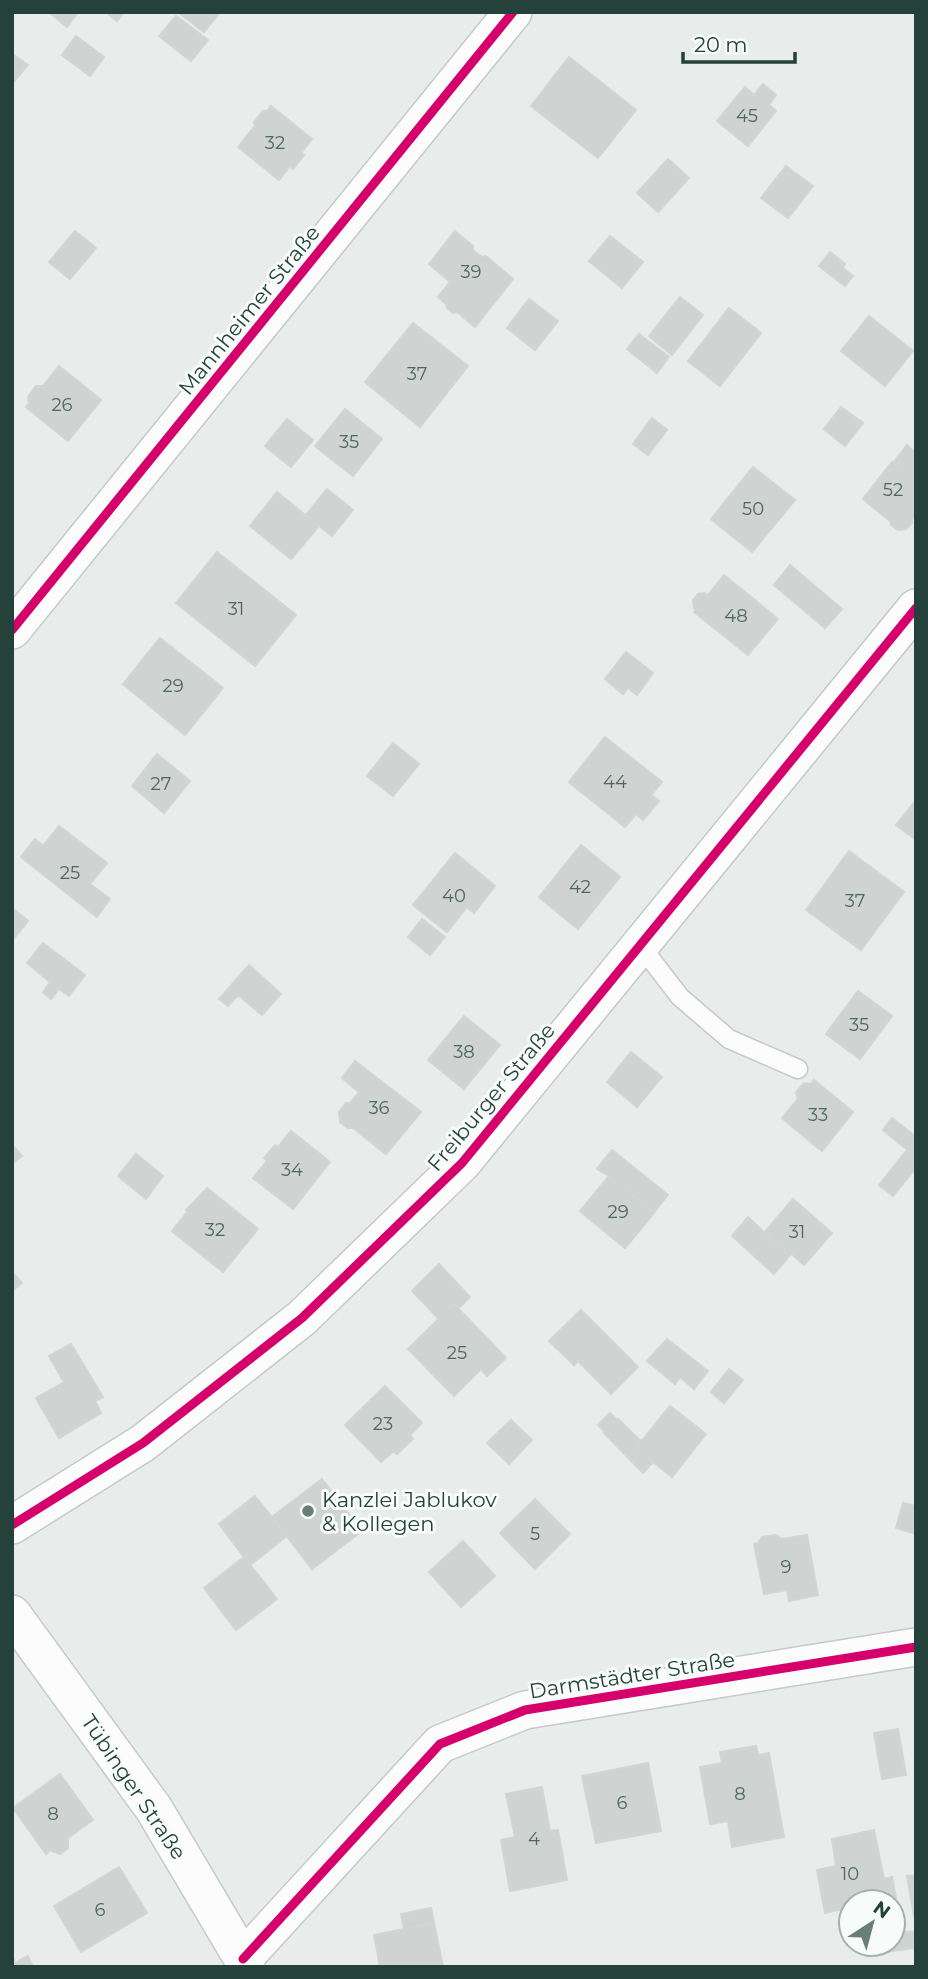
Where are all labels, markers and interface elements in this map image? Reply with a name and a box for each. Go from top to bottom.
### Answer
scale bar [683,21,795,65]
text: 20 m [694,32,748,57]
house number: 45 [736,105,758,127]
house number: 32 [265,132,285,154]
street label: Mannheimer Straße [173,220,325,400]
house number: 39 [460,261,482,283]
house number: 37 [407,363,427,385]
house number: 26 [51,394,73,416]
house number: 35 [339,431,359,453]
house number: 52 [883,479,903,501]
house number: 50 [742,498,764,520]
house number: 31 [228,598,244,620]
house number: 48 [724,605,748,627]
house number: 29 [162,675,184,697]
house number: 44 [603,771,627,793]
house number: 27 [151,773,171,795]
house number: 25 [60,862,80,884]
house number: 42 [569,876,591,898]
house number: 40 [442,885,466,907]
house number: 37 [845,890,865,912]
house number: 35 [849,1014,869,1036]
street label: Freiburger Straße [422,1018,560,1176]
house number: 38 [453,1041,475,1063]
house number: 36 [368,1097,390,1119]
house number: 33 [808,1104,828,1126]
house number: 34 [281,1159,303,1181]
house number: 29 [607,1201,629,1223]
house number: 32 [205,1219,225,1241]
house number: 31 [789,1221,805,1243]
house number: 25 [447,1342,467,1364]
house number: 23 [373,1413,393,1435]
place label: Kanzlei Jablukov & Kollegen [322,1487,497,1536]
marker: Kanzlei Jablukov & Kollegen [300,1503,316,1519]
house number: 5 [530,1523,540,1545]
house number: 9 [781,1556,792,1578]
street label: Darmstädter Straße [527,1646,737,1704]
street label: Tübinger Straße [76,1710,192,1864]
house number: 8 [734,1783,746,1805]
house number: 6 [617,1792,628,1814]
house number: 8 [47,1803,59,1825]
house number: 4 [528,1828,540,1850]
house number: 10 [841,1863,859,1885]
north arrow [837,1888,907,1958]
text: N [869,1896,895,1923]
house number: 6 [95,1899,106,1921]

